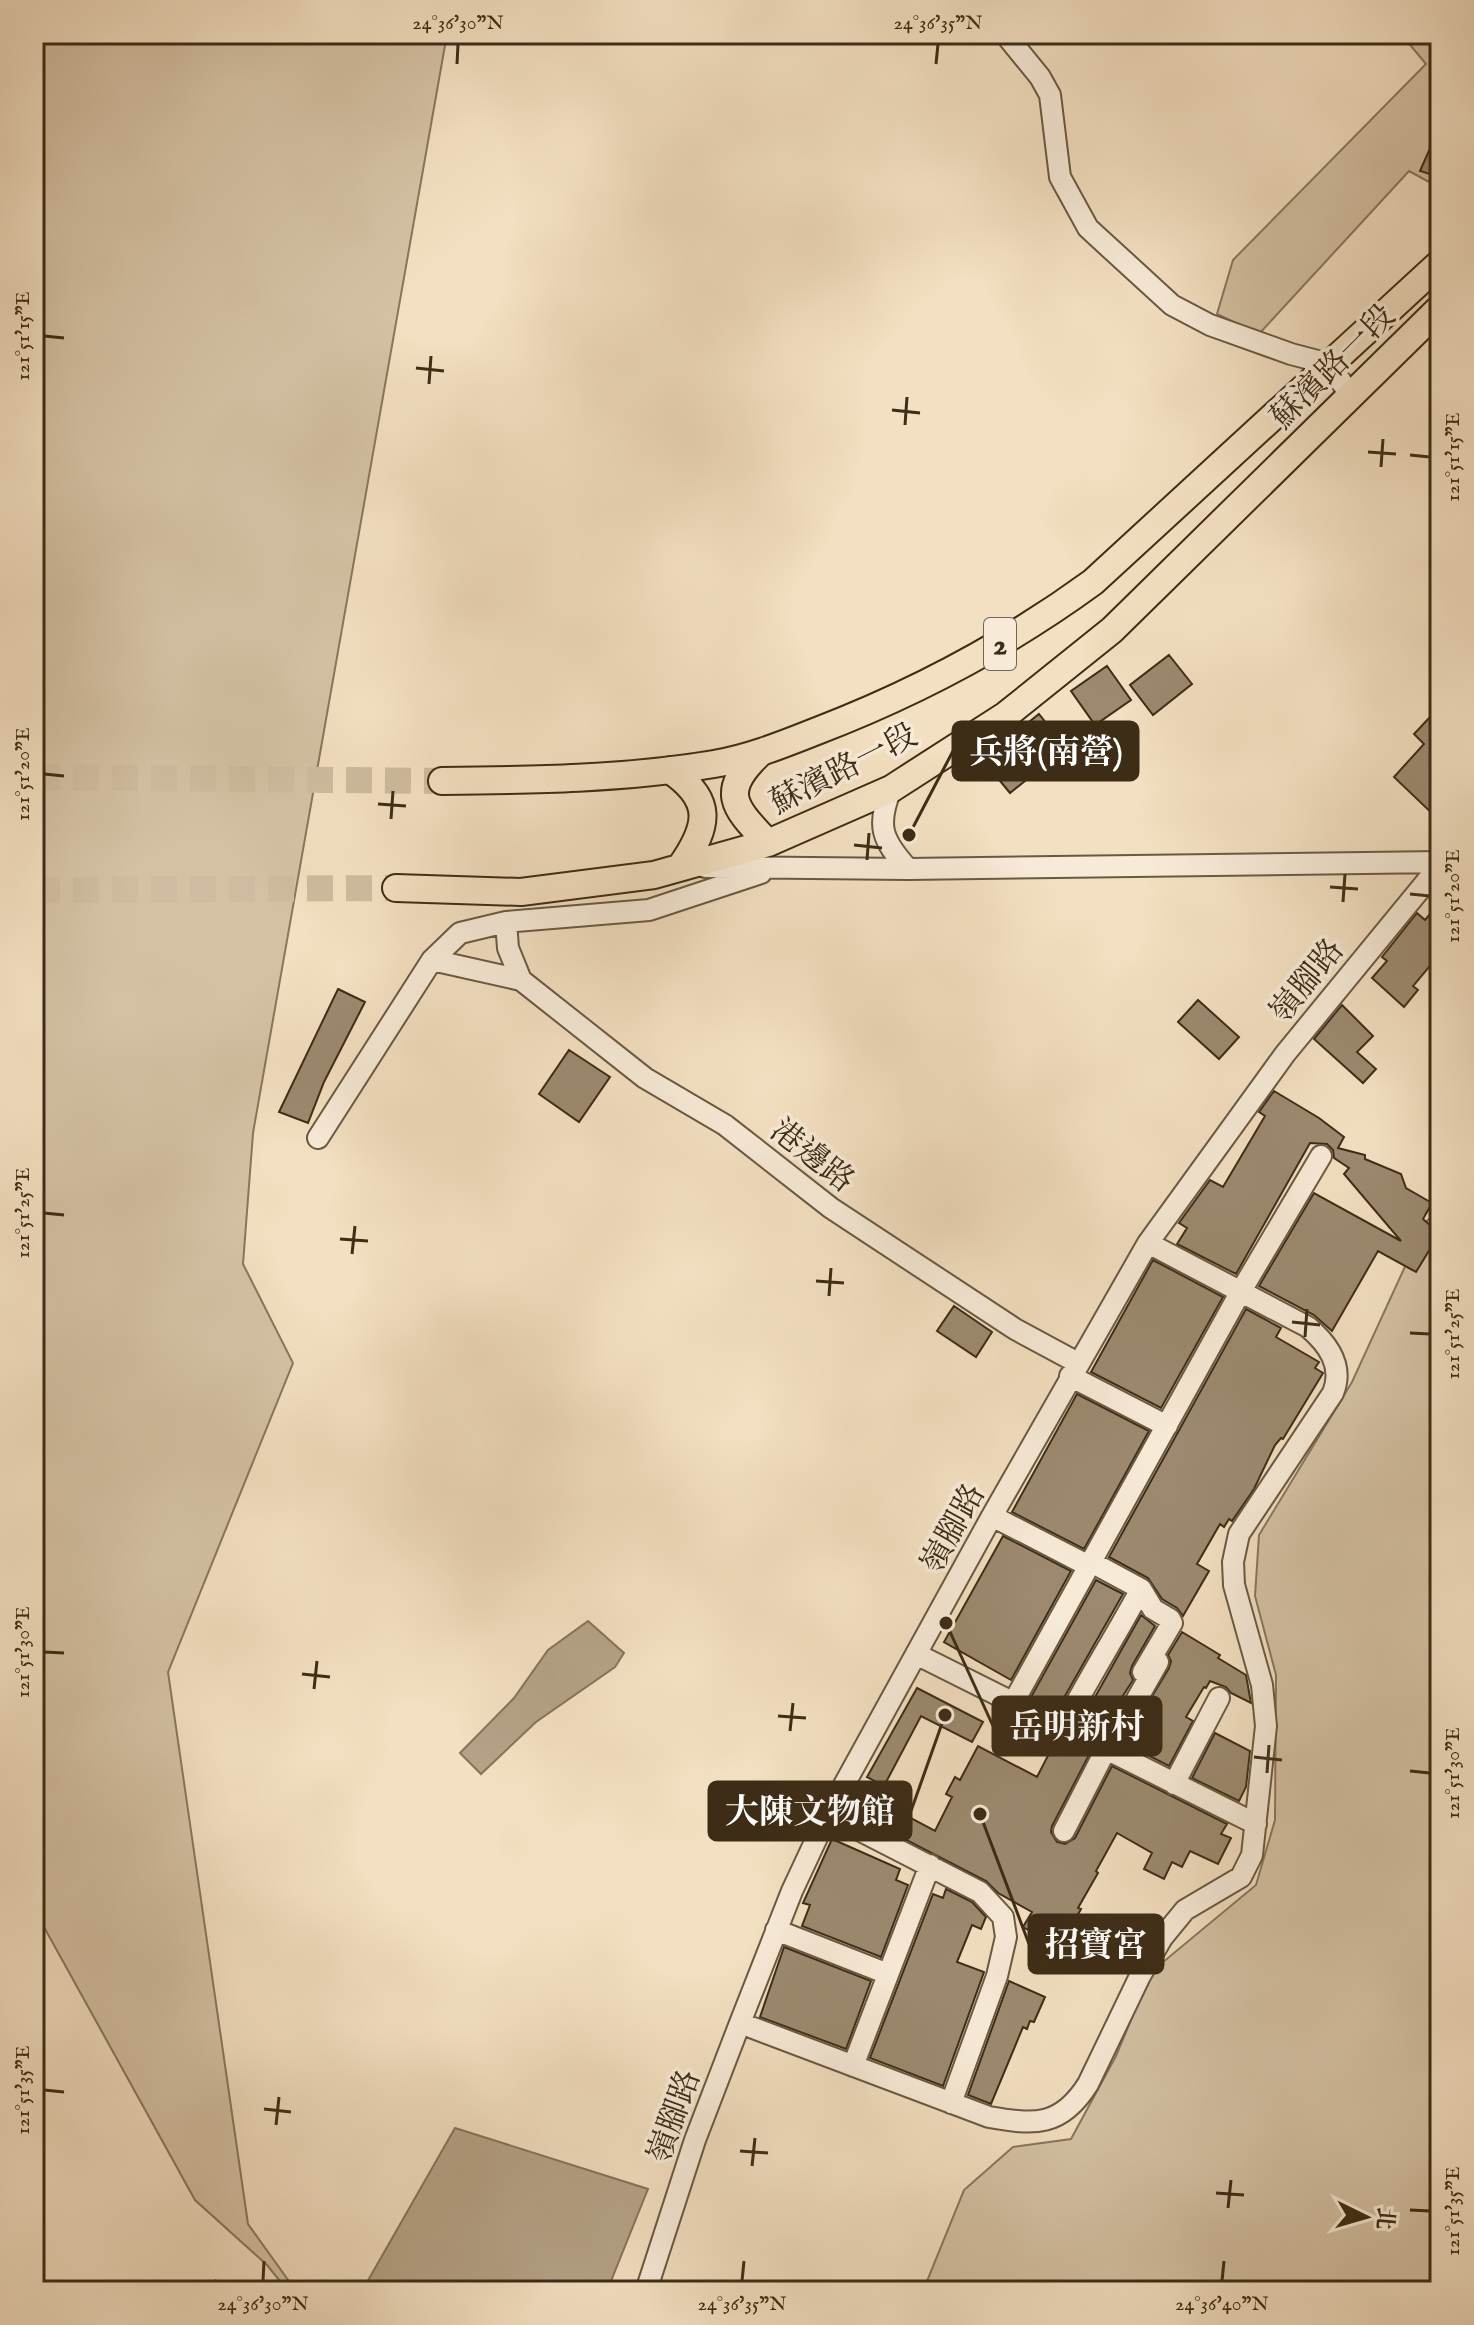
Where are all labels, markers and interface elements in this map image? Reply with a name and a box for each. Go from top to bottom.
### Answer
text: 24°36'30"N [412,11,504,36]
text: 24°36'35"N [894,11,982,36]
text: 121°51'15"E [11,291,36,381]
street label: 蘇濱路一段 [1263,297,1405,439]
text: 121°51'15"E [1441,412,1466,502]
road number: 2 [984,618,1016,670]
street label: 蘇濱路一段 [764,716,925,825]
callout: 兵將(南營) [953,722,1138,780]
text: 121°51'20"E [11,727,36,821]
text: 兵將(南營) [969,732,1123,775]
text: 121°51'20"E [1441,849,1466,943]
street label: 嶺腳路 [1262,931,1354,1032]
street label: 港邊路 [761,1111,862,1203]
text: 121°51'25"E [11,1167,36,1259]
text: 121°51'25"E [1441,1288,1466,1380]
street label: 嶺腳路 [913,1477,995,1581]
text: 121°51'30"E [11,1606,36,1698]
callout: 岳明新村 [993,1697,1161,1755]
text: 岳明新村 [1009,1707,1145,1750]
text: 121°51'30"E [1441,1727,1466,1819]
callout: 大陳文物館 [709,1782,911,1840]
text: 大陳文物館 [725,1792,895,1835]
callout: 招寶宮 [1029,1915,1163,1973]
text: 招寶宮 [1045,1925,1147,1968]
text: 121°51'35"E [11,2045,36,2135]
street label: 嶺腳路 [640,2065,711,2169]
text: 121°51'35"E [1441,2166,1466,2256]
north arrow [1326,2177,1406,2257]
text: 北 [1369,2206,1399,2231]
text: 24°36'30"N [217,2292,309,2317]
text: 24°36'35"N [698,2292,786,2317]
text: 24°36'40"N [1175,2292,1269,2317]

